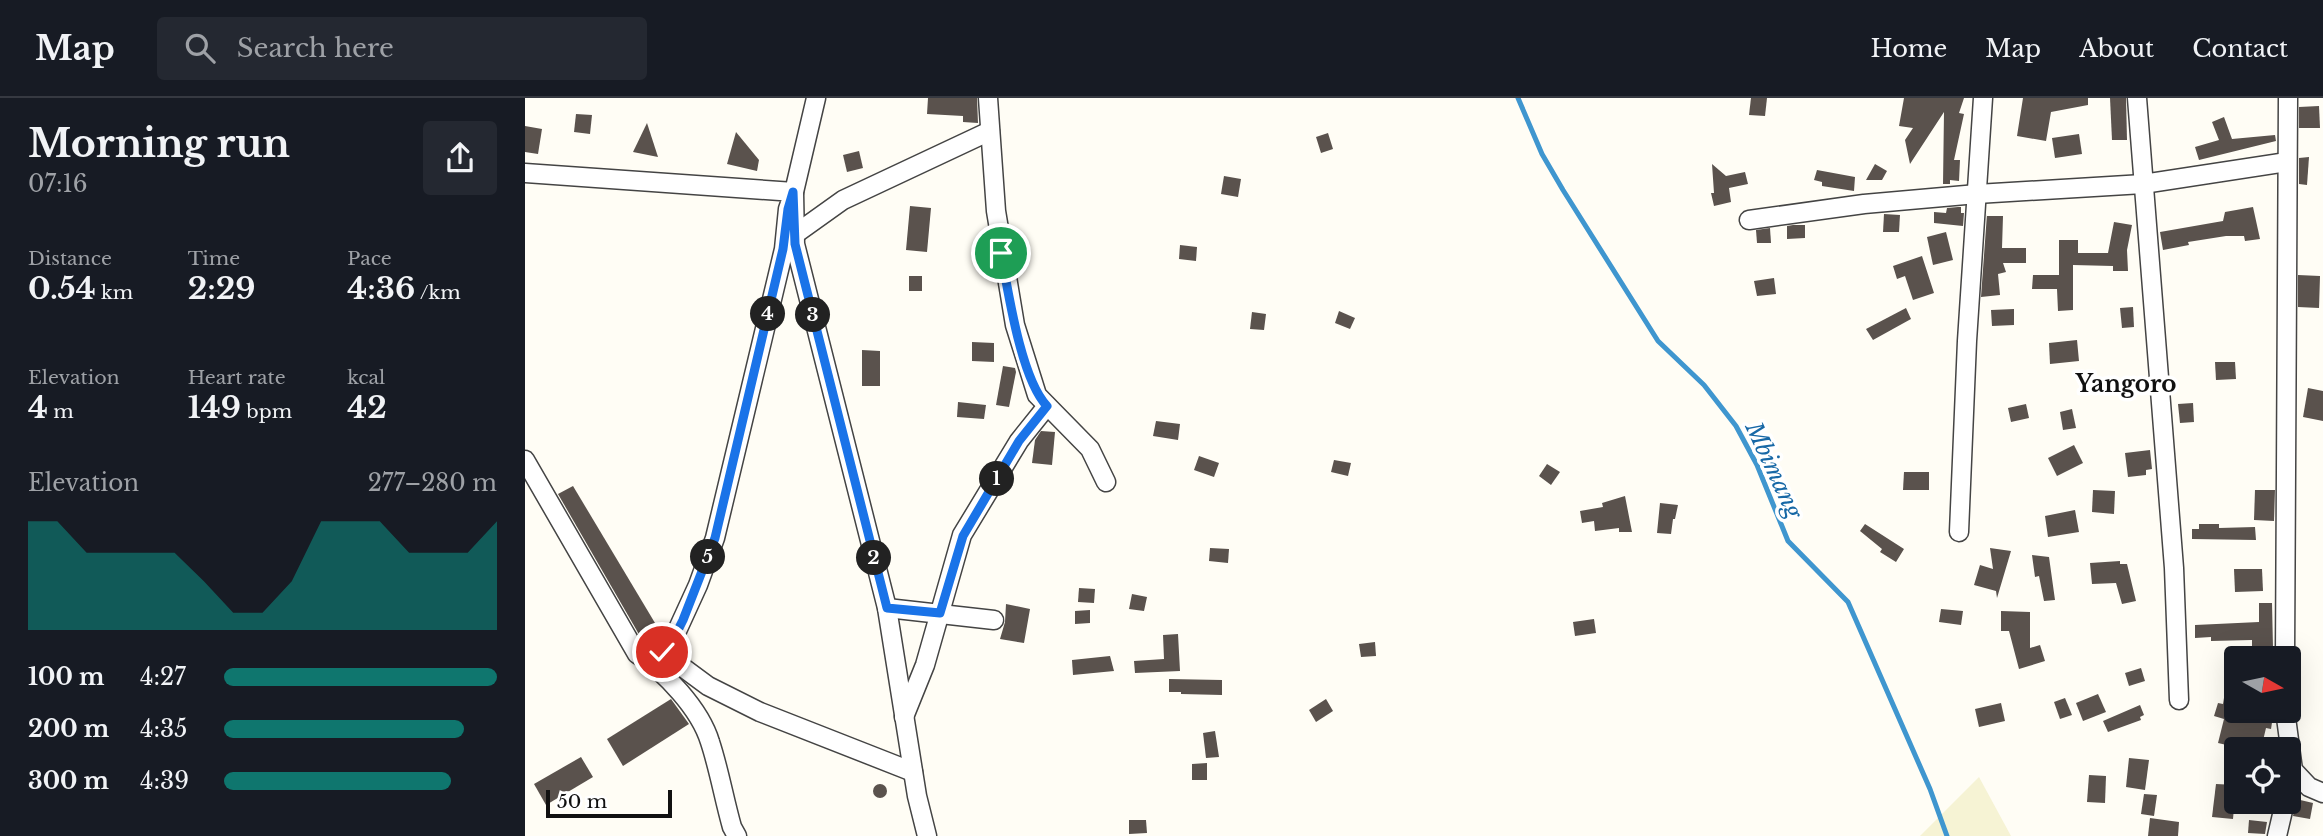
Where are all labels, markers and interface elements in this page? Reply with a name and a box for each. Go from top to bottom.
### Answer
search box [157,17,647,80]
text: Map [35,28,115,69]
icon: search [181,29,219,67]
text: Search here [237,32,394,64]
text: Home [1871,34,1947,63]
text: Map [1985,34,2041,63]
text: About [2079,34,2154,63]
text: Contact [2192,34,2288,63]
text: Morning run [28,120,290,167]
button: share [423,121,497,195]
text: 07:16 [28,170,88,198]
pin [971,223,1031,283]
icon: arrive [982,234,1020,272]
text: Distance [28,247,112,270]
text: Time [188,247,240,270]
text: Pace [347,247,392,270]
text: 0.54 [28,270,96,307]
text: 2:29 [188,270,255,307]
text: 4:36 [347,270,415,307]
text: km [96,281,133,304]
text: /km [415,281,461,304]
pin: 4 [751,296,785,332]
pin: 3 [795,298,831,332]
text: 4 [761,302,774,325]
text: 3 [806,303,819,326]
text: Elevation [28,366,120,389]
text: Heart rate [188,366,286,389]
text: kcal [347,366,385,389]
district label: Yangoro [2075,370,2176,398]
text: 4 [28,389,48,426]
text: 149 [188,389,241,426]
text: 42 [347,389,387,426]
text: m [48,400,74,423]
text: bpm [241,400,292,423]
water label: Mbimang [1739,416,1809,524]
pin: 1 [979,462,1015,496]
text: 1 [992,467,1001,490]
text: Elevation [28,469,139,497]
text: 277–280 m [368,469,497,497]
pin: 5 [691,540,725,574]
pin: 2 [857,540,891,575]
text: 5 [702,545,713,568]
text: 2 [867,546,880,569]
pin [632,622,692,682]
icon: check [643,633,681,671]
north arrow [2224,646,2301,723]
map controls [2224,646,2301,814]
text: 100 m [28,663,104,691]
text: 4:27 [140,663,186,691]
text: 200 m [28,715,109,743]
text: 4:35 [140,715,187,743]
button: locate [2224,737,2301,814]
text: 300 m [28,767,109,795]
text: 4:39 [140,767,189,795]
scale bar [546,787,672,819]
text: 50 m [557,790,607,813]

